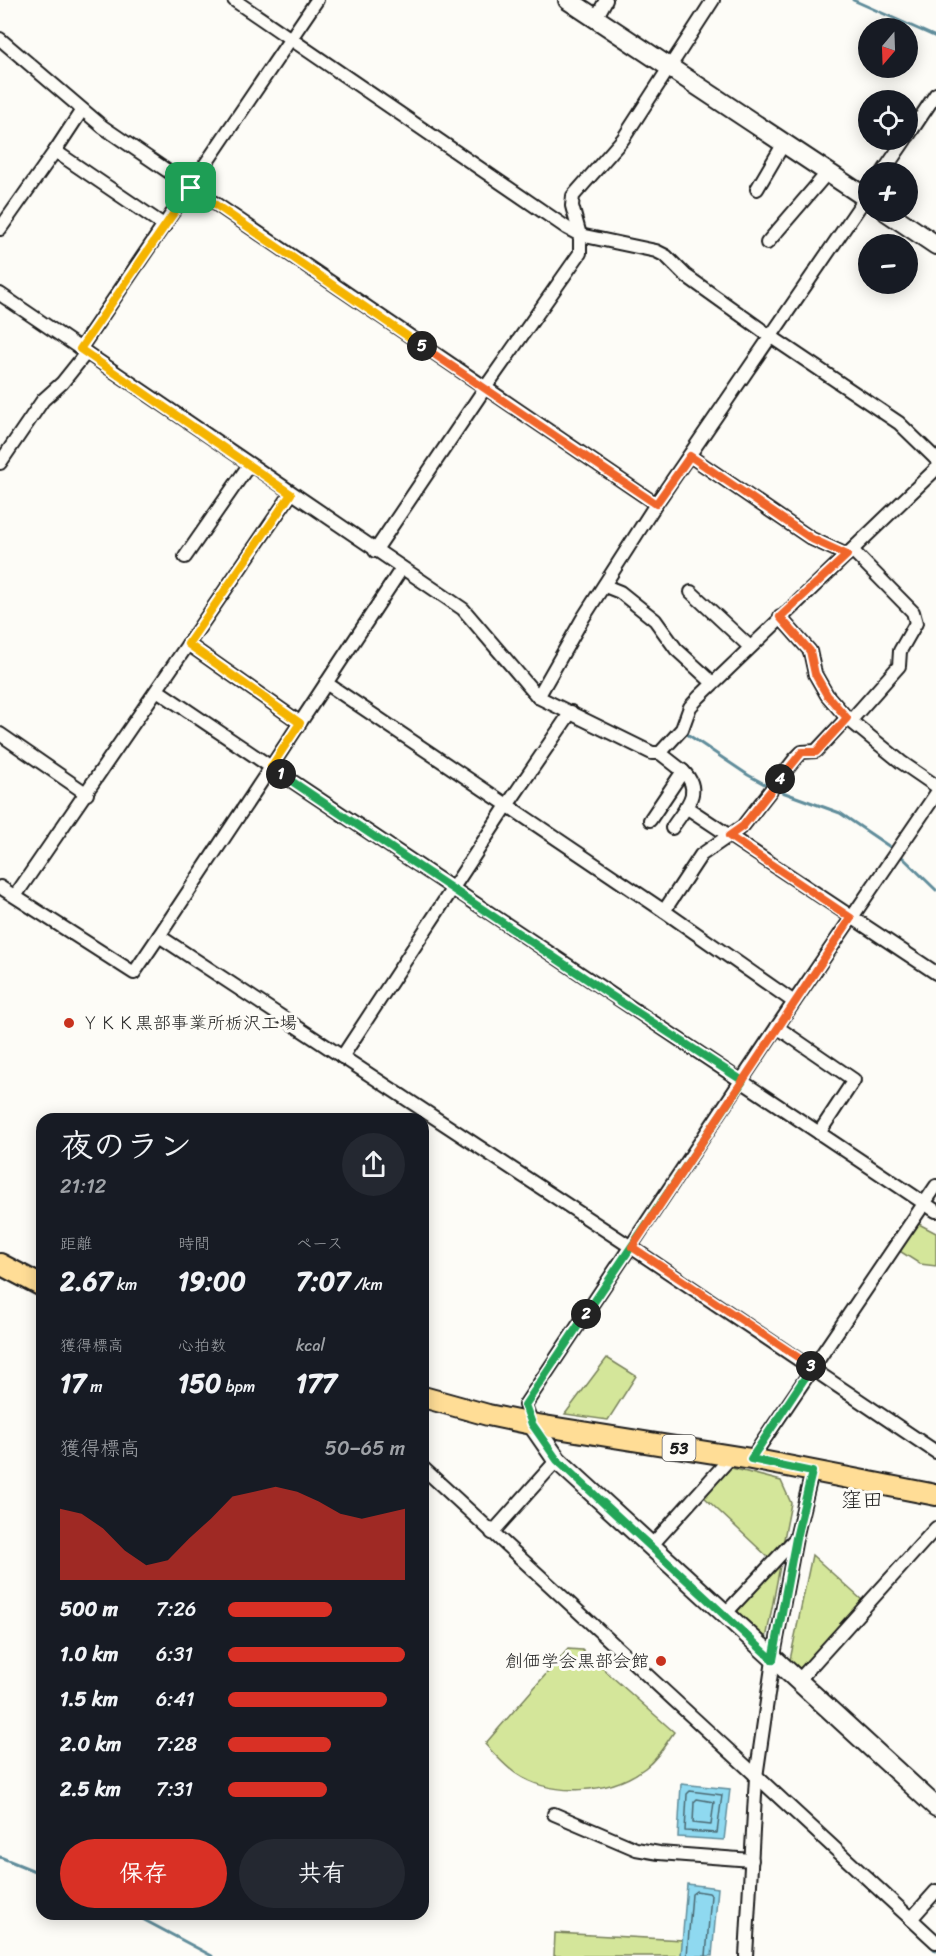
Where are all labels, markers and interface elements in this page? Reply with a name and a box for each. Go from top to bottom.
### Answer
north arrow [858,18,918,78]
map controls [858,18,918,294]
button: locate [858,90,918,150]
pin [165,162,216,213]
button: + [858,162,918,222]
icon: arrive [174,171,207,204]
button: − [858,234,918,294]
pin: 5 [407,331,437,361]
text: 5 [417,331,427,360]
pin: 1 [266,759,296,789]
text: 1 [278,759,284,788]
pin: 4 [765,764,795,794]
text: 4 [775,764,785,793]
place label: ＹＫＫ黒部事業所栃沢工場 [81,1007,297,1039]
marker: ＹＫＫ黒部事業所栃沢工場 [62,1016,76,1030]
text: 夜のラン [60,1117,192,1175]
button: share [342,1133,405,1196]
text: 21:12 [60,1169,106,1204]
text: 距離 [60,1229,92,1258]
text: 時間 [178,1229,210,1258]
text: ペース [296,1229,343,1258]
text: 2.67 [60,1258,112,1304]
text: 19:00 [178,1258,246,1304]
text: 7:07 [296,1258,350,1304]
text: km [112,1270,137,1299]
text: /km [350,1270,383,1299]
pin: 2 [571,1299,601,1329]
text: 2 [581,1299,591,1328]
text: 獲得標高 [60,1331,124,1360]
text: 心拍数 [178,1331,226,1360]
text: kcal [296,1331,325,1360]
pin: 3 [796,1351,826,1381]
text: 3 [807,1351,815,1380]
text: 17 [60,1360,86,1406]
text: 150 [178,1360,221,1406]
text: 177 [296,1360,337,1406]
text: m [86,1372,102,1401]
text: bpm [221,1372,255,1401]
text: 獲得標高 [60,1431,140,1466]
text: 50–65 m [325,1431,405,1466]
road number: 53 [662,1435,696,1461]
district label: 窪田 [841,1481,883,1519]
text: 500 m [60,1592,118,1627]
text: 7:26 [156,1592,196,1627]
text: 1.0 km [60,1637,118,1672]
text: 6:31 [156,1637,193,1672]
place label: 創価学会黒部会館 [505,1645,649,1677]
marker: 創価学会黒部会館 [654,1654,668,1668]
text: 1.5 km [60,1682,118,1717]
text: 6:41 [156,1682,194,1717]
text: 2.0 km [60,1727,121,1762]
text: 7:28 [156,1727,197,1762]
text: 2.5 km [60,1772,121,1807]
text: 7:31 [156,1772,193,1807]
button: 保存 [60,1839,227,1908]
button: 共有 [239,1839,405,1908]

